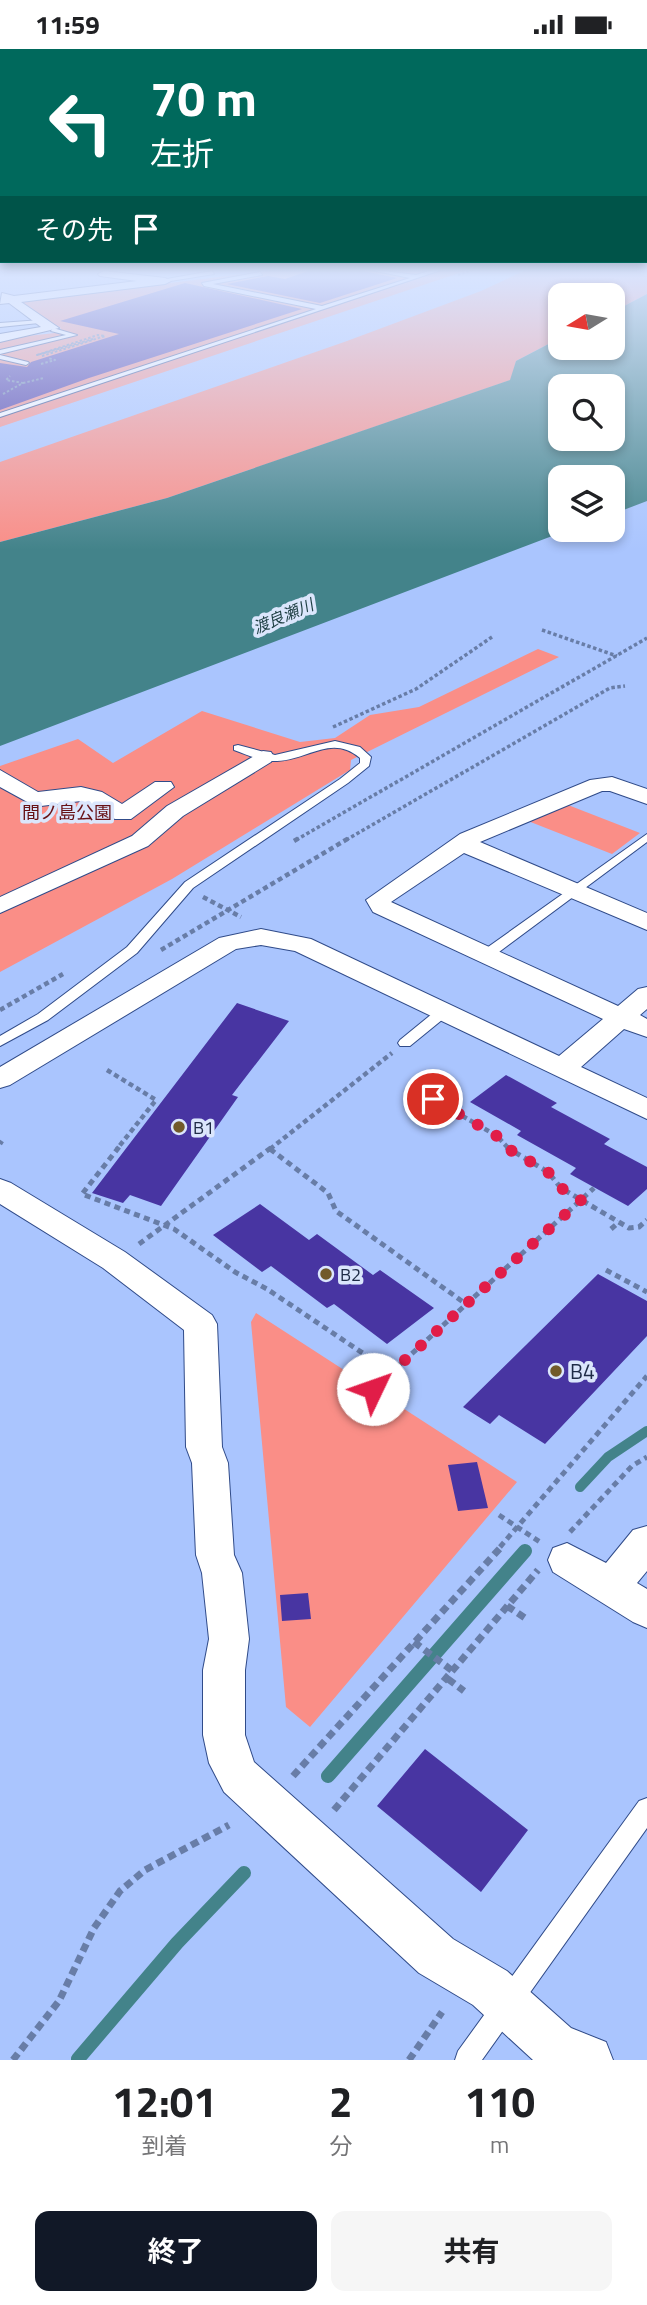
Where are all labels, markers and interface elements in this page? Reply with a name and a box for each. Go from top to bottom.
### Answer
text: 11:59 [35,5,100,44]
text: 70 m [150,60,257,135]
icon: left [35,77,126,168]
text: 左折 [150,129,214,177]
text: その先 [35,210,113,249]
icon: arrive [127,210,165,248]
north arrow [548,283,625,361]
map controls [548,283,625,542]
button: search [548,374,625,451]
button: layers [548,465,625,542]
water label: 渡良瀬川 [249,592,319,640]
park label: 間ノ島公園 [22,799,112,826]
pin [403,1069,463,1129]
icon: arrive [414,1080,452,1118]
place label: B1 [193,1114,214,1141]
marker: B1 [171,1119,187,1135]
place label: B2 [340,1261,361,1288]
marker: B2 [318,1266,334,1282]
position arrow [336,1352,410,1426]
place label: B4 [570,1355,595,1387]
marker: B4 [548,1363,564,1379]
text: 12:01 [112,2069,217,2133]
text: 2 [329,2069,352,2133]
text: 110 [464,2069,535,2133]
text: m [490,2127,509,2162]
text: 到着 [141,2128,187,2163]
text: 分 [329,2128,352,2163]
button: 終了 [35,2211,317,2291]
button: 共有 [331,2211,612,2291]

